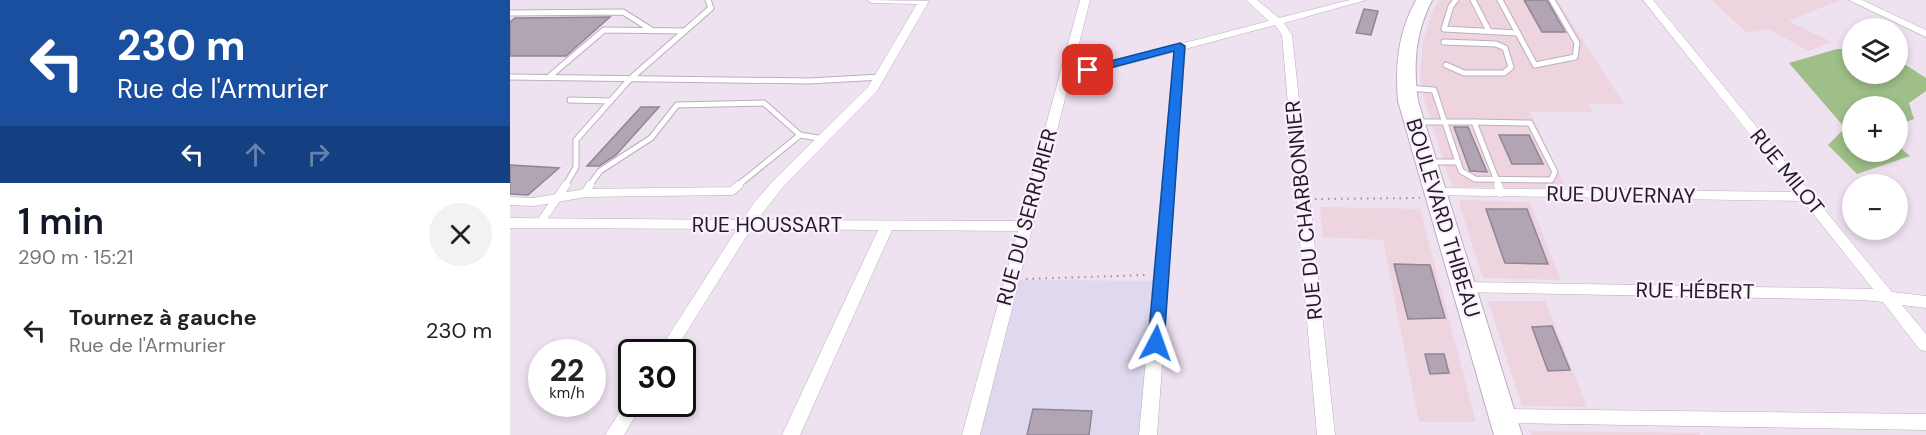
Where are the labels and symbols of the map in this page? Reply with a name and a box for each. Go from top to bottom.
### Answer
pin [1062,44,1113,95]
street label: RUE DU CHARBONNIER [1279,99,1329,321]
street label: BOULEVARD THIBEAU [1399,115,1487,321]
street label: RUE MILOT [1744,123,1830,221]
street label: RUE DU SERRURIER [990,125,1064,309]
street label: RUE DUVERNAY [1546,180,1696,210]
street label: RUE HOUSSART [692,211,842,239]
street label: RUE HÉBERT [1635,276,1755,306]
position arrow [1124,311,1188,375]
speed limit sign: 30 [618,339,696,417]

